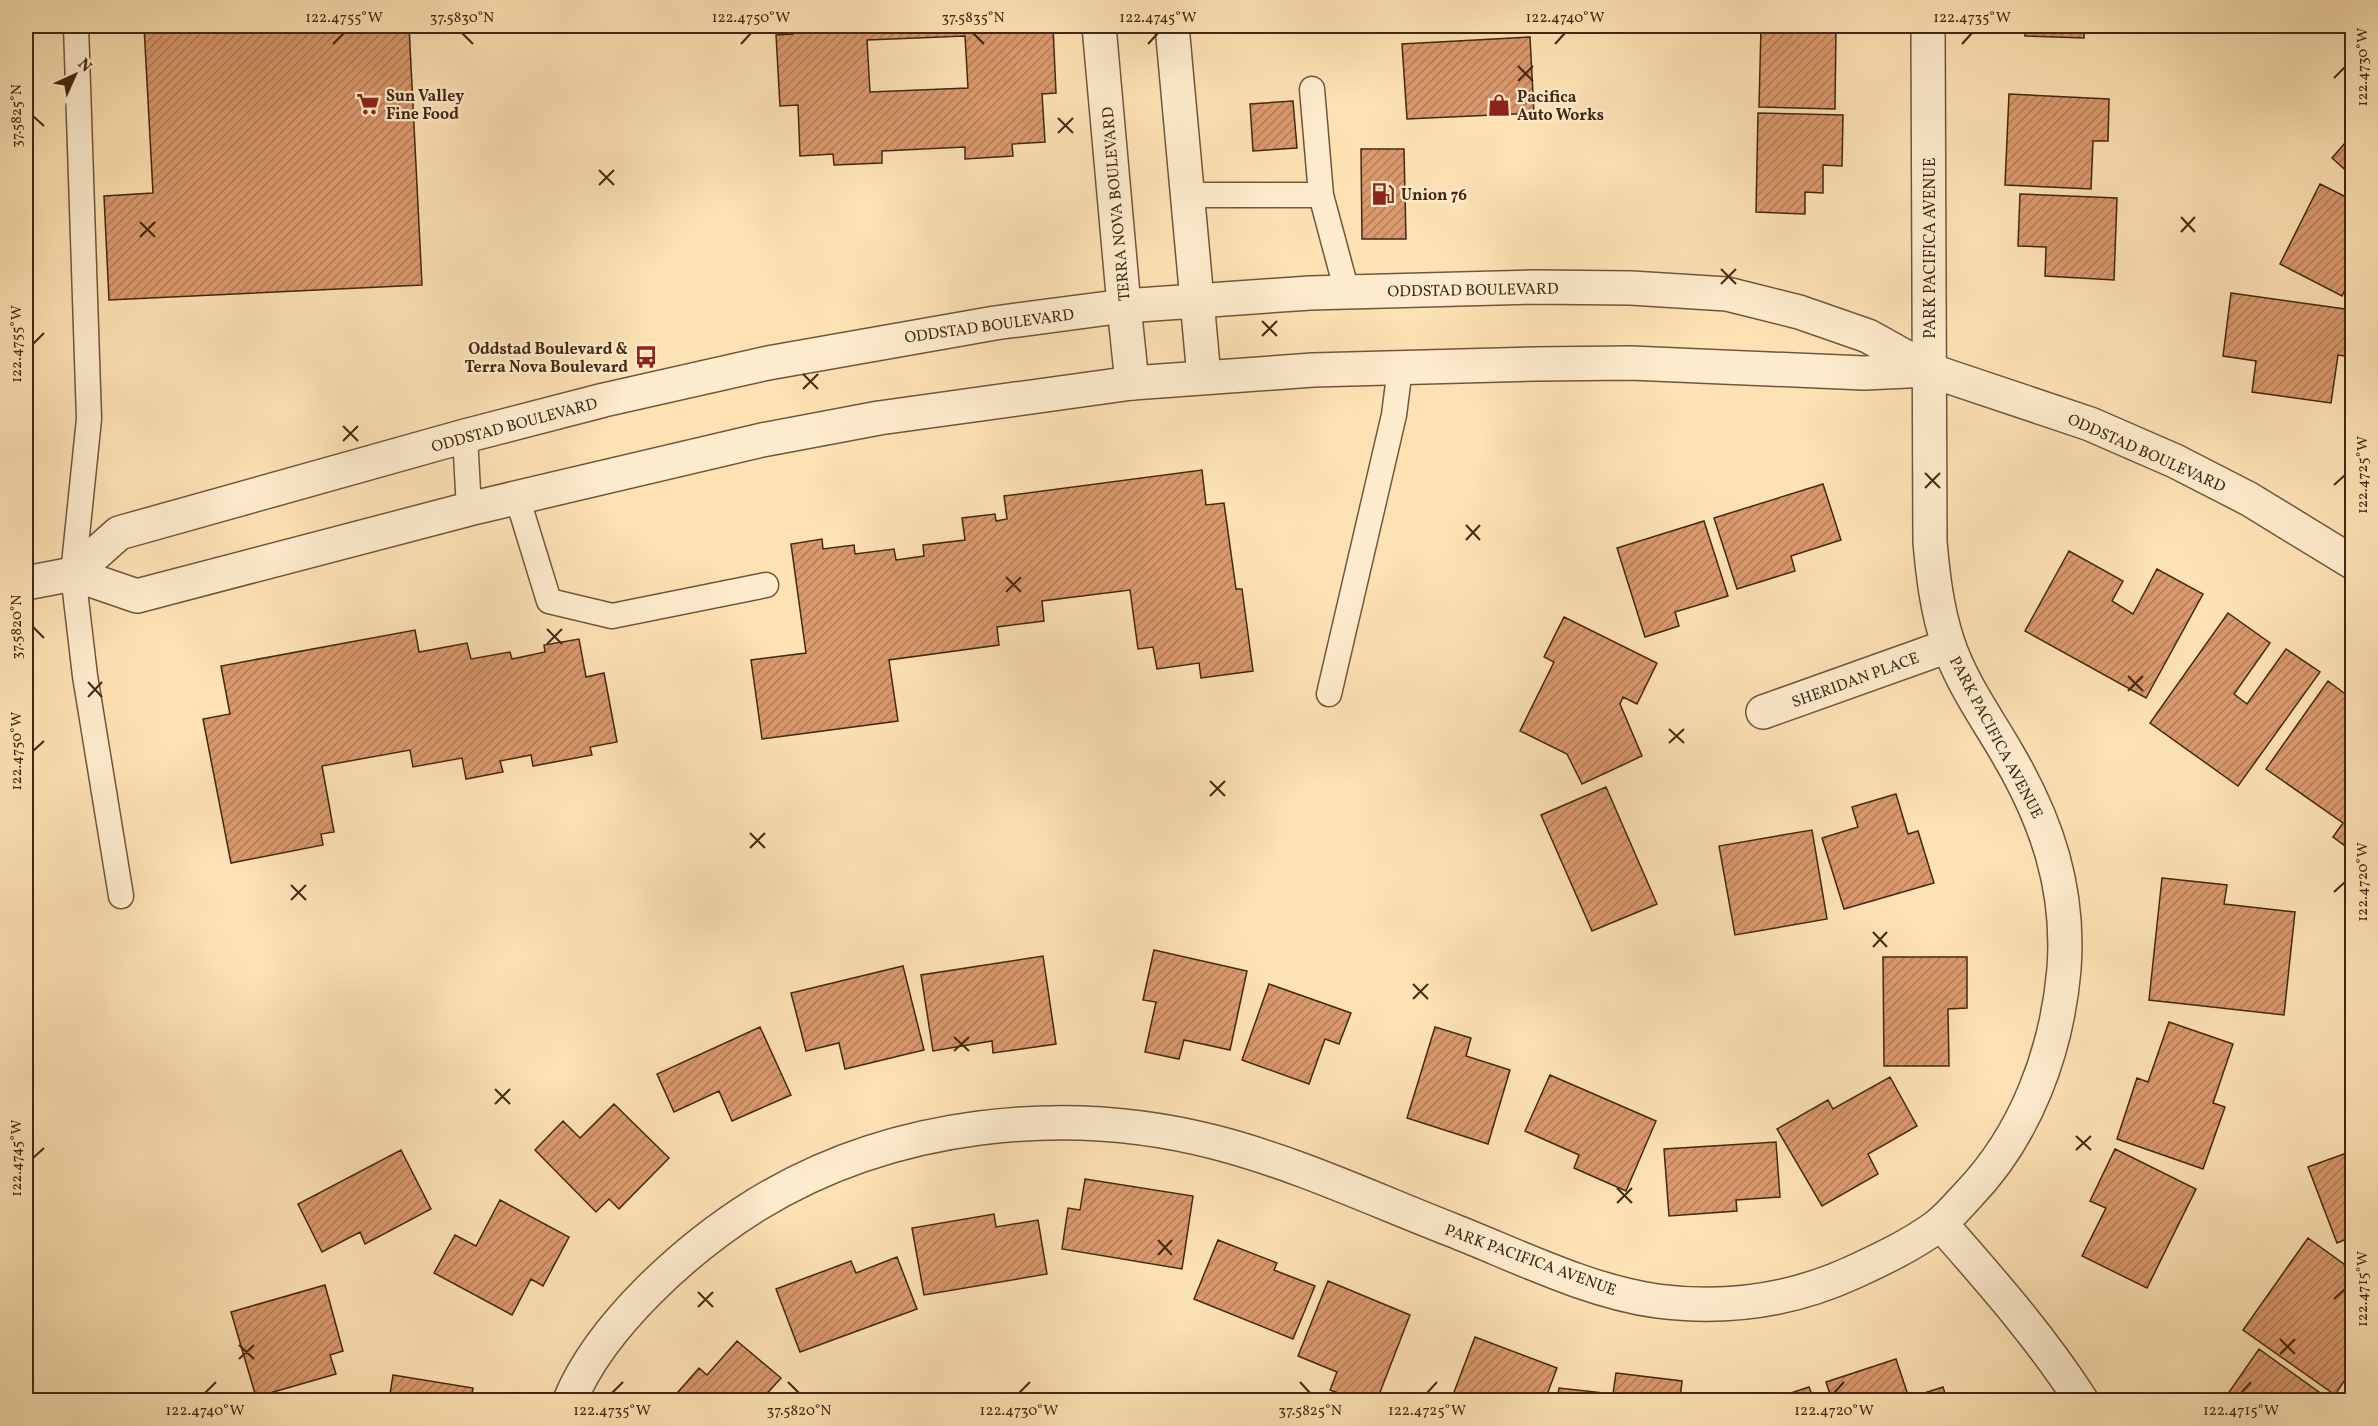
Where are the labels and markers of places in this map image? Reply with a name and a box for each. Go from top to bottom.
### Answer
place label: Sun Valley Fine Food [386,86,464,126]
place label: Pacifica Auto Works [1517,87,1604,127]
supermarket icon: Sun Valley Fine Food [355,91,381,117]
shop icon: Pacifica Auto Works [1486,92,1512,118]
fuel station icon: Union 76 [1370,181,1396,207]
place label: Union 76 [1401,185,1467,207]
place label: Oddstad Boulevard & Terra Nova Boulevard [464,339,628,379]
bus stop icon: Oddstad Boulevard & Terra Nova Boulevard [633,344,659,370]

